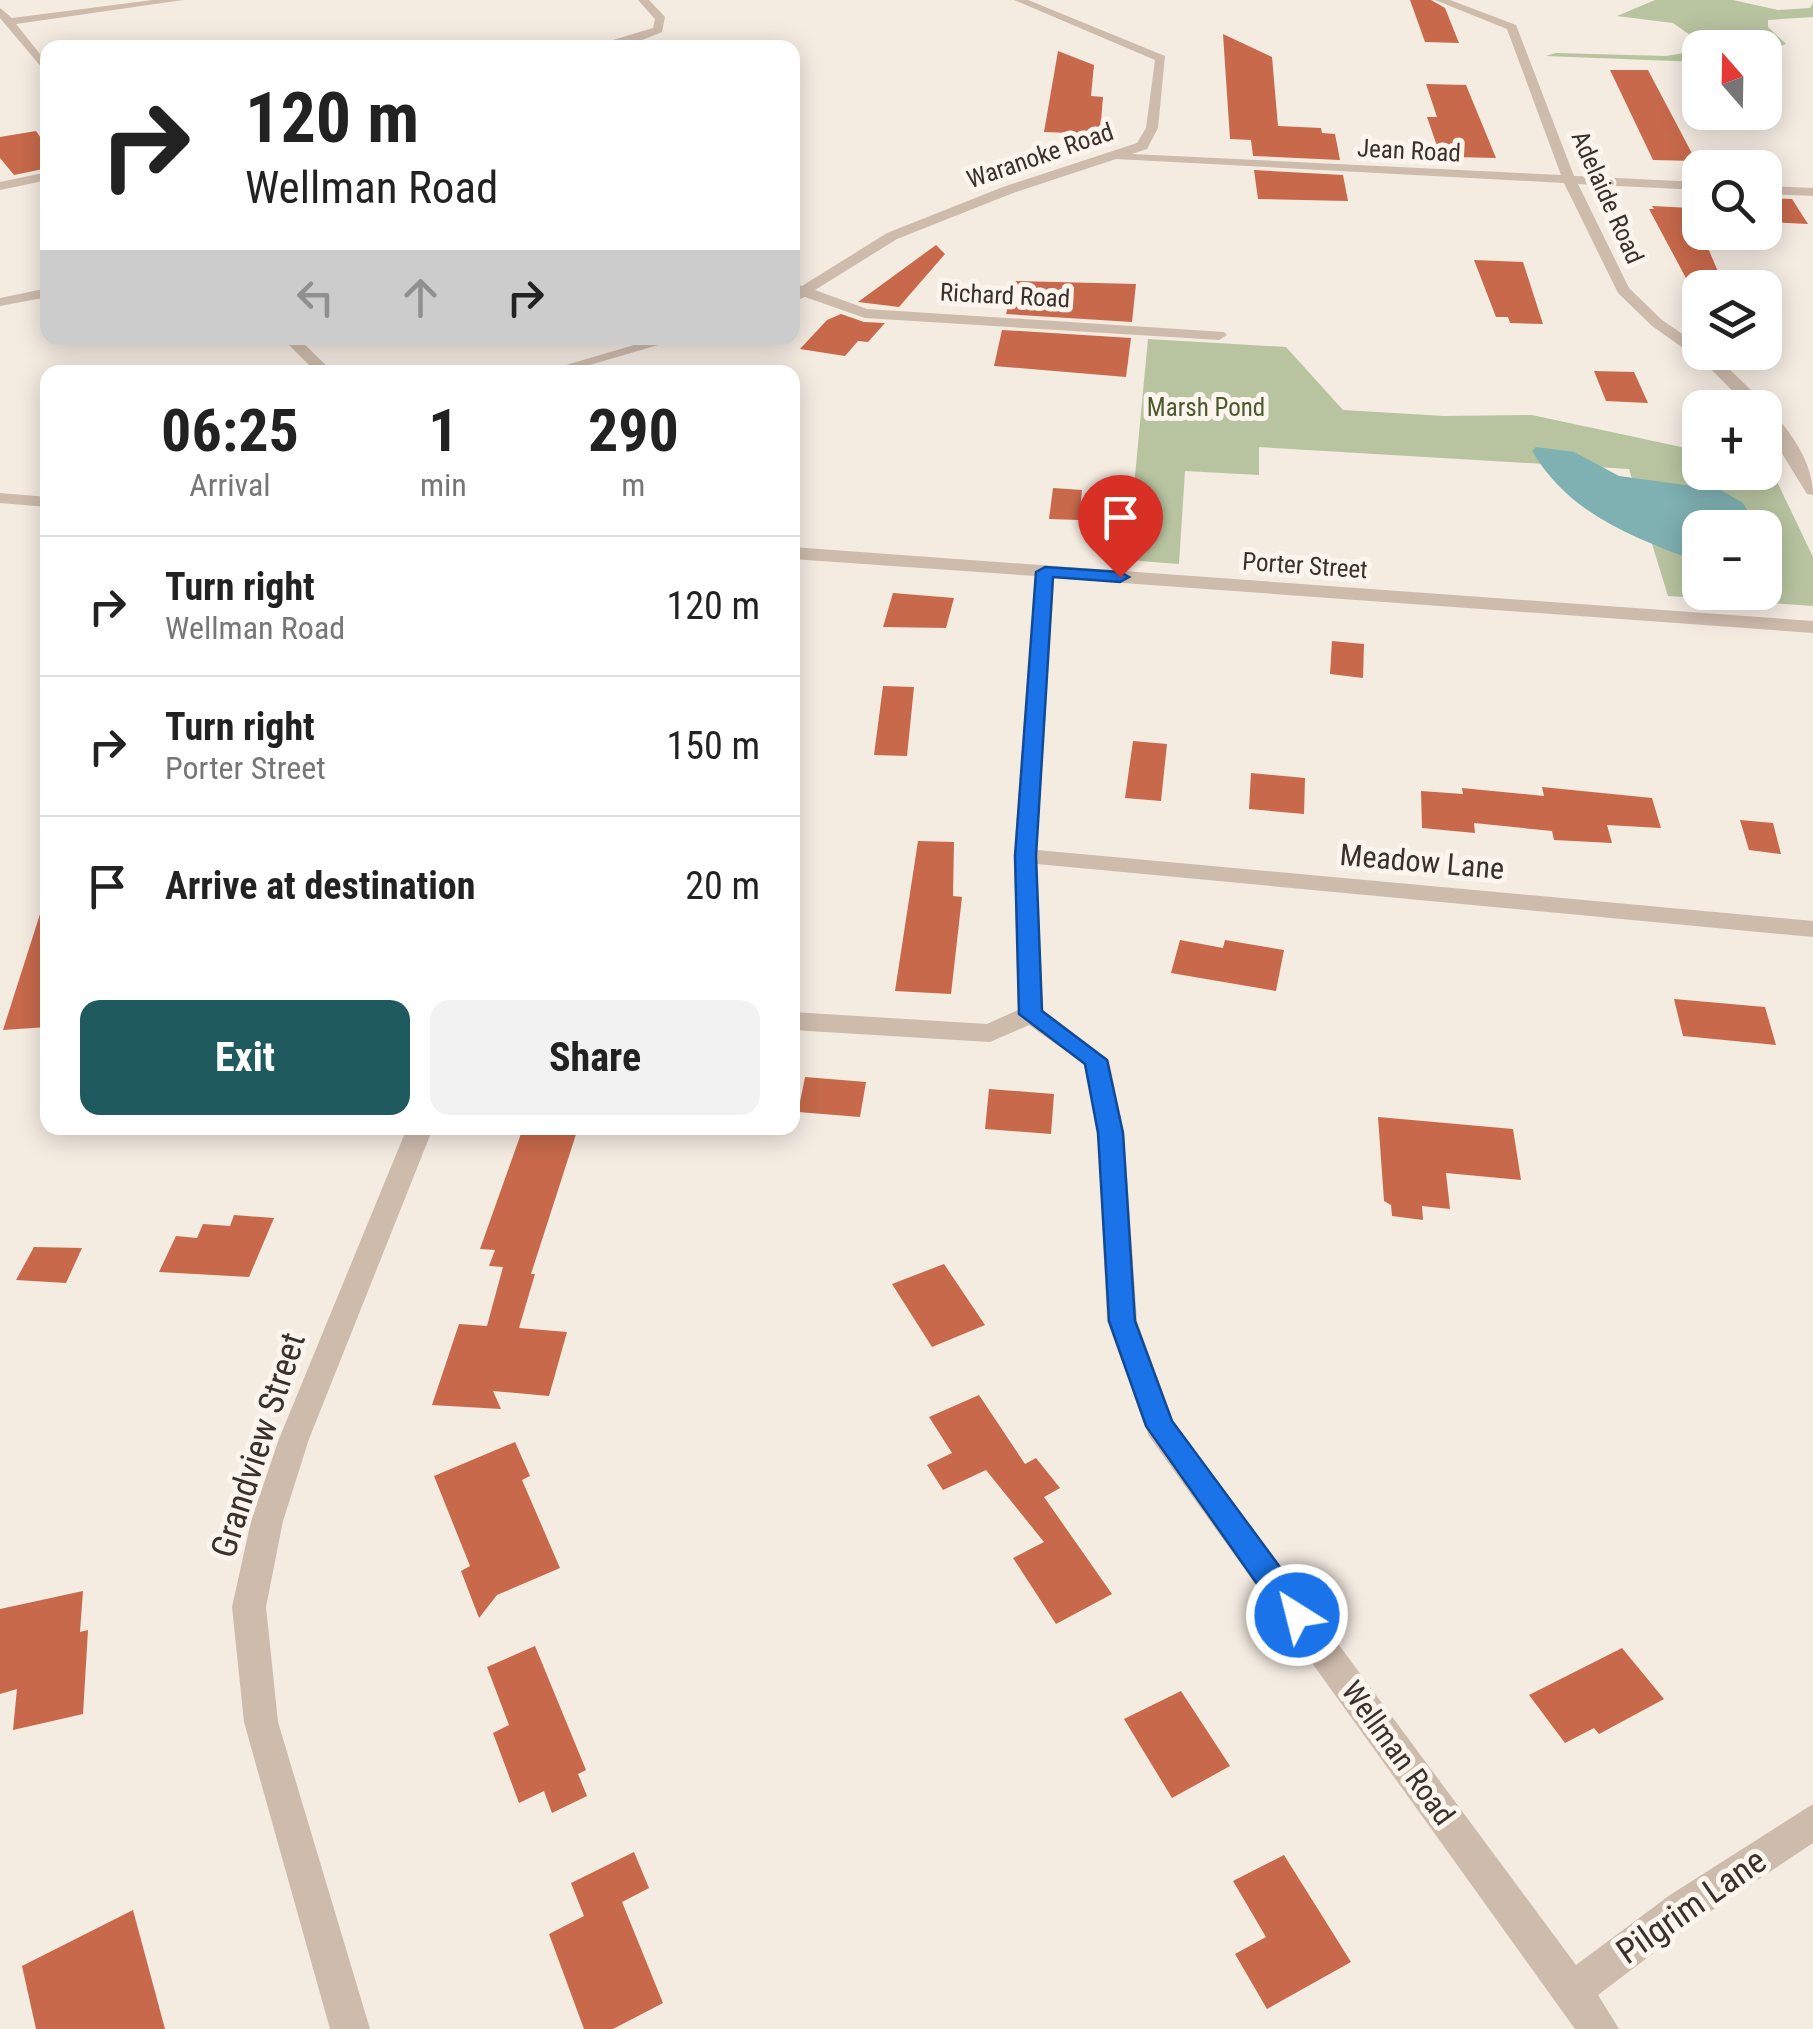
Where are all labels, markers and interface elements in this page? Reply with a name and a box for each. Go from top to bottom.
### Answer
north arrow [1682,30,1782,130]
map controls [1682,30,1782,610]
text: 120 m [245,77,419,159]
icon: right [80,80,210,210]
street label: Waranoke Road [963,117,1117,194]
street label: Adelaide Road [1565,126,1650,268]
street label: Jean Road [1356,133,1462,168]
button: search [1682,150,1782,250]
text: Wellman Road [245,161,498,214]
icon: left [288,270,343,325]
icon: ahead [393,270,448,325]
icon: right [498,270,553,325]
button: layers [1682,270,1782,370]
street label: Richard Road [939,278,1071,313]
button: + [1682,390,1782,490]
park label: Marsh Pond [1147,393,1265,422]
text: 06:25 [161,395,299,466]
text: 1 [428,395,459,466]
text: 290 [588,395,679,466]
text: Arrival [189,466,271,504]
text: min [420,466,467,504]
text: m [621,466,645,504]
pin [1078,475,1163,578]
icon: arrive [1093,490,1148,545]
button: − [1682,510,1782,610]
street label: Porter Street [1241,547,1369,584]
text: Turn right [165,565,315,609]
icon: right [80,579,135,634]
text: 120 m [666,584,760,628]
text: Wellman Road [165,609,345,647]
text: Turn right [165,705,315,749]
icon: right [80,719,135,774]
text: 150 m [666,724,760,768]
text: Porter Street [165,749,326,787]
street label: Meadow Lane [1339,837,1506,886]
icon: arrive [80,859,135,914]
text: Arrive at destination [165,864,475,908]
text: 20 m [685,864,760,908]
button: Exit [80,1000,410,1115]
button: Share [430,1000,760,1115]
street label: Grandview Street [203,1328,314,1563]
position arrow [1245,1563,1349,1667]
street label: Wellman Road [1335,1674,1462,1831]
street label: Pilgrim Lane [1609,1840,1774,1973]

